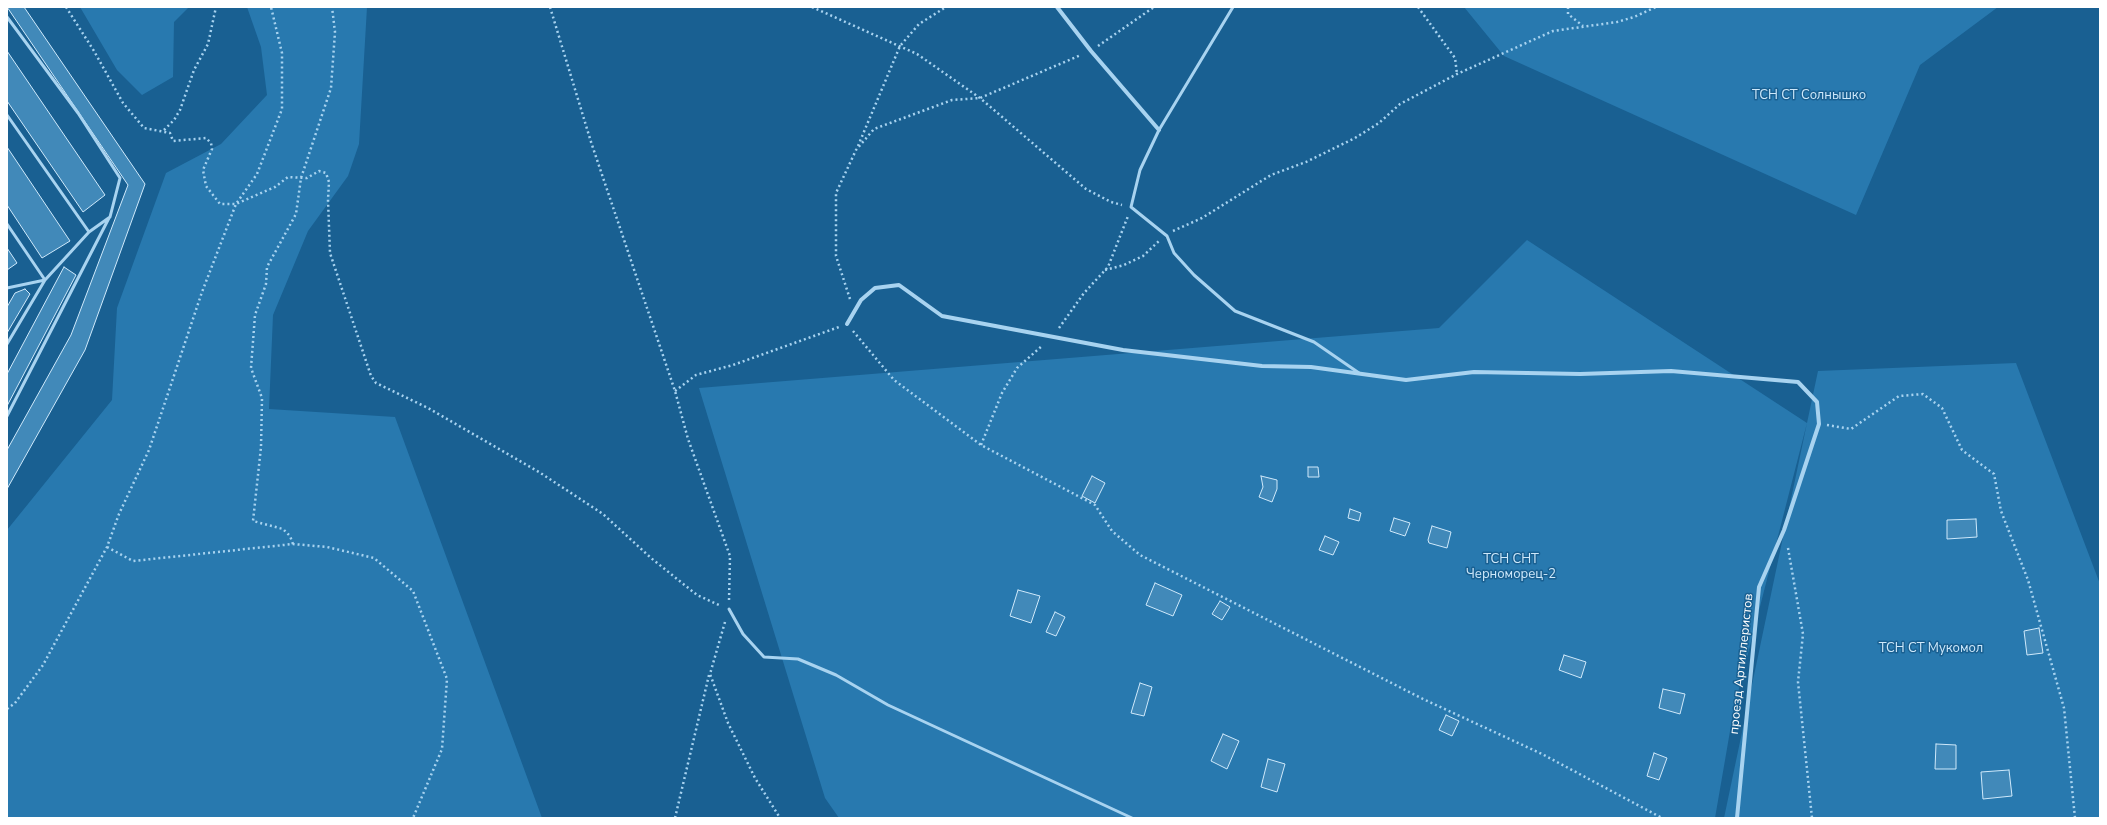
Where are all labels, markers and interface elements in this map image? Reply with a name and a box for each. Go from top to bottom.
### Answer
park label: ТСН СТ Солнышко [1752,88,1866,104]
park label: ТСН СНТ Черноморец-2 [1466,552,1556,583]
street label: проезд Артиллеристов [1727,593,1757,735]
park label: ТСН СТ Мукомол [1879,641,1983,657]

